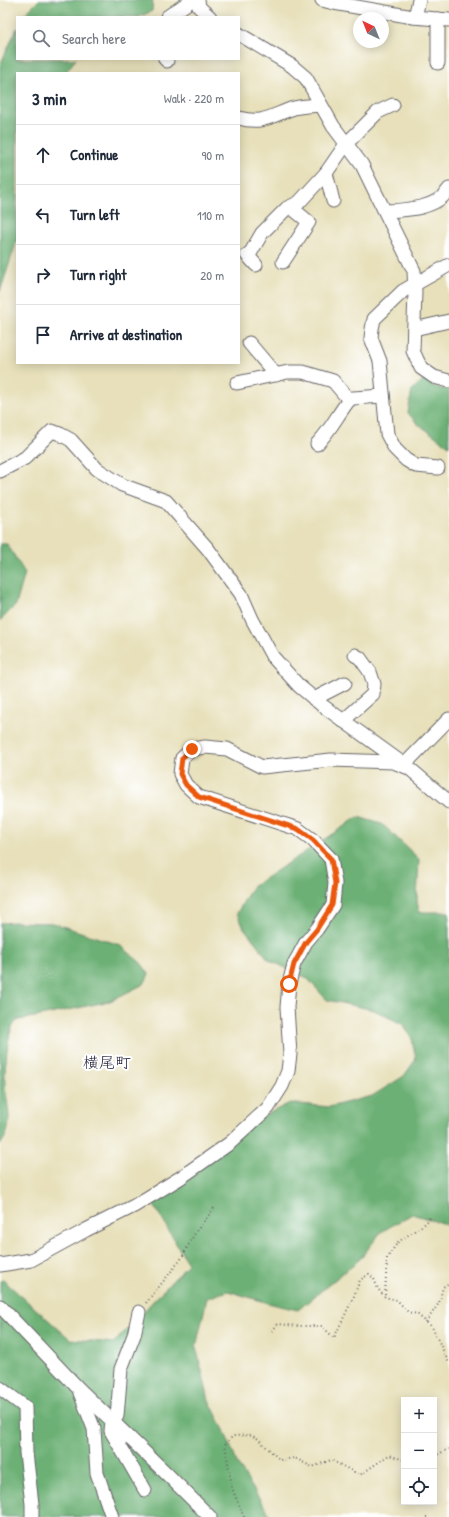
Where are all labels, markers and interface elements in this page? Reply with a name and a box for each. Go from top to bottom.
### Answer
north arrow [353,12,389,48]
search box [16,16,240,60]
icon: search [30,27,52,49]
text: Search here [62,28,126,49]
text: 3 min [32,87,67,110]
text: Walk · 220 m [164,89,224,107]
icon: ahead [32,144,54,166]
text: Continue [70,144,118,165]
text: 90 m [202,146,224,164]
icon: left [32,204,54,226]
text: Turn left [70,204,120,225]
text: 110 m [197,206,224,224]
icon: right [32,264,54,286]
text: Turn right [70,264,126,285]
text: 20 m [200,266,224,284]
icon: arrive [32,324,54,346]
text: Arrive at destination [70,324,182,345]
route end [183,740,201,758]
route start [280,975,298,993]
district label: 横尾町 [83,1051,131,1073]
map controls [401,1397,437,1505]
button: + [401,1397,437,1433]
button: − [401,1433,437,1469]
button: locate [401,1469,437,1505]

